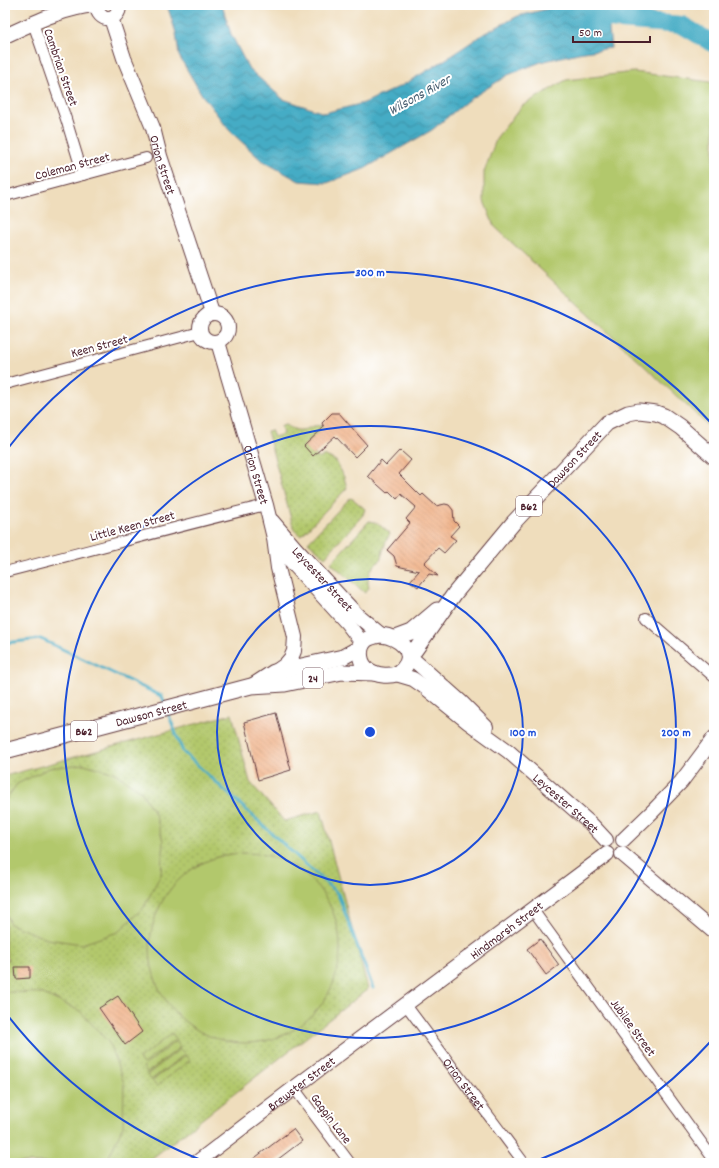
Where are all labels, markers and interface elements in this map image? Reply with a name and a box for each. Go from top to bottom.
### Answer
scale bar [573,18,650,44]
text: 50 m [579,25,602,42]
street label: Cambrian Street [37,26,82,109]
water label: Wilsons River [385,70,456,121]
street label: Orion Street [143,134,179,198]
street label: Coleman Street [33,148,112,187]
text: 300 m [355,265,385,282]
street label: Keen Street [69,331,130,364]
street label: Dawson Street [543,427,607,493]
street label: Orion Street [237,443,272,507]
road number: B62 [516,496,542,516]
street label: Little Keen Street [88,507,177,548]
street label: Leycester Street [286,543,357,617]
road number: 24 [303,668,323,688]
street label: Dawson Street [114,696,190,733]
road number: B62 [71,721,97,741]
centre of rings [363,725,377,739]
text: 100 m [510,725,536,742]
text: 200 m [661,725,691,742]
street label: Leycester Street [528,770,602,839]
street label: Hindmarsh Street [467,898,548,965]
street label: Jubilee Street [604,996,660,1061]
street label: Brewster Street [265,1053,340,1117]
street label: Orion Street [437,1055,489,1115]
street label: Gaggin Lane [305,1090,355,1149]

